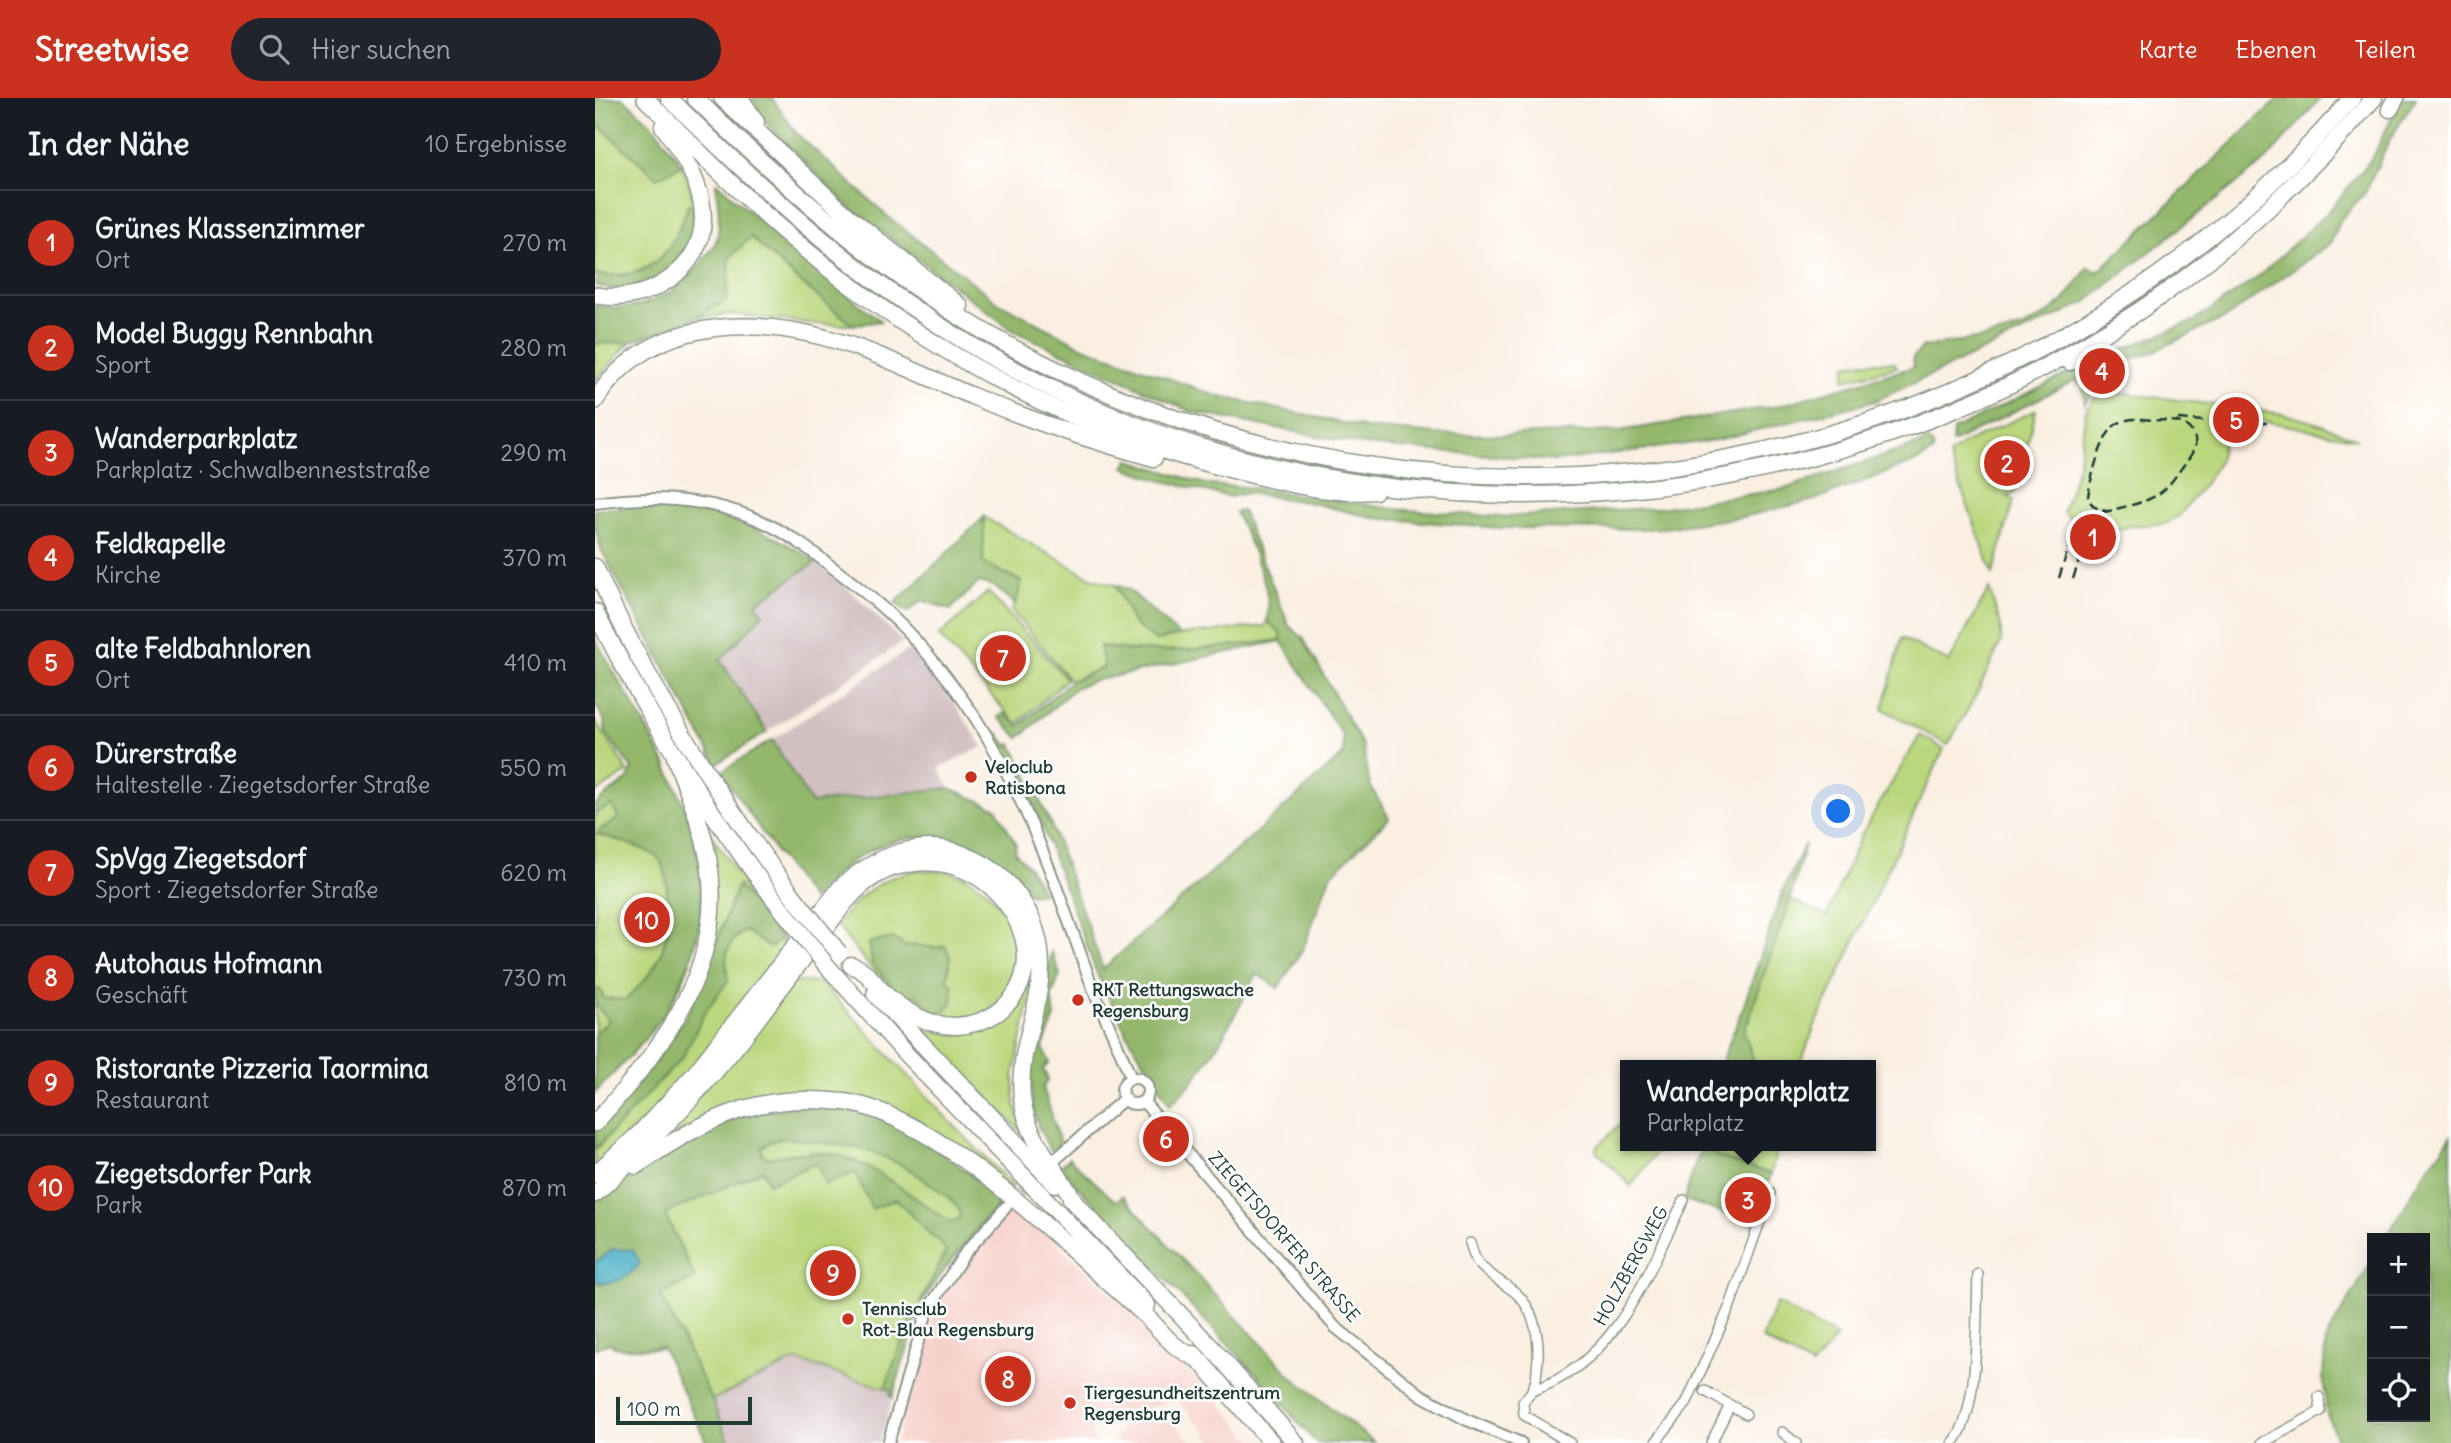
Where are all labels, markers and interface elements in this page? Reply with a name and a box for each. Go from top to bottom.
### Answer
search box [231,18,721,81]
text: Streetwise [35,28,189,70]
icon: search [255,30,293,68]
text: Hier suchen [311,33,451,66]
text: Karte [2139,34,2198,64]
text: Ebenen [2236,34,2317,64]
text: Teilen [2355,34,2416,64]
text: In der Nähe [28,125,190,163]
text: 10 Ergebnisse [425,129,567,158]
text: Grünes Klassenzimmer [95,212,365,245]
text: 1 [46,228,56,257]
text: 270 m [502,228,567,257]
text: Ort [95,245,130,274]
text: Model Buggy Rennbahn [95,317,373,350]
text: 2 [45,333,57,362]
text: 280 m [500,333,567,362]
pin: 4 [2079,345,2125,397]
text: Sport [95,350,151,379]
pin: 5 [2213,394,2259,446]
text: Wanderparkplatz [95,422,298,455]
pin: 2 [1984,437,2030,489]
text: 3 [44,438,58,467]
text: 290 m [500,438,567,467]
text: Parkplatz · Schwalbenneststraße [95,455,430,484]
pin: 1 [2070,511,2116,563]
text: Feldkapelle [95,527,226,560]
text: 4 [44,543,58,572]
text: 370 m [502,543,567,572]
text: Kirche [95,560,161,589]
text: alte Feldbahnloren [95,632,311,665]
pin: 7 [980,632,1026,684]
text: 5 [44,648,58,677]
text: 410 m [504,648,567,677]
text: Ort [95,665,130,694]
text: Dürerstraße [95,737,237,770]
text: 6 [44,753,58,782]
text: 550 m [500,753,567,782]
place label: Veloclub Ratisbona [985,755,1066,799]
marker: Veloclub Ratisbona [963,769,979,785]
text: Haltestelle · Ziegetsdorfer Straße [95,770,430,799]
your location [1821,794,1855,828]
text: SpVgg Ziegetsdorf [95,842,306,875]
text: 7 [45,858,57,887]
text: 620 m [500,858,567,887]
text: Sport · Ziegetsdorfer Straße [95,875,378,904]
pin: 10 [624,894,670,946]
text: Autohaus Hofmann [95,947,323,980]
text: 8 [44,963,58,992]
text: 730 m [502,963,567,992]
place label: RKT Rettungswache Regensburg [1092,978,1254,1022]
text: Geschäft [95,980,188,1009]
marker: RKT Rettungswache Regensburg [1070,992,1086,1008]
text: Ristorante Pizzeria Taormina [95,1052,429,1085]
popup [1620,1060,1876,1151]
text: 9 [44,1068,58,1097]
text: 810 m [504,1068,567,1097]
text: Wanderparkplatz [1647,1075,1849,1108]
text: Restaurant [95,1085,209,1114]
text: Parkplatz [1647,1108,1744,1137]
pin: 6 [1143,1113,1189,1165]
street label: ZIEGETSDORFER STRASSE [1204,1146,1365,1327]
text: Ziegetsdorfer Park [95,1157,312,1190]
text: 10 [39,1173,63,1202]
text: 870 m [502,1173,567,1202]
pin: 3 [1725,1174,1771,1226]
text: Park [95,1190,143,1219]
street label: HOLZBERGWEG [1588,1202,1673,1330]
map controls [2367,1233,2430,1422]
button: + [2367,1233,2430,1296]
pin: 9 [810,1247,856,1299]
button: − [2367,1296,2430,1359]
place label: Tennisclub Rot-Blau Regensburg [862,1297,1034,1341]
marker: Tennisclub Rot-Blau Regensburg [840,1311,856,1327]
pin: 8 [985,1353,1031,1405]
button: locate [2367,1359,2430,1422]
place label: Tiergesundheitszentrum Regensburg [1084,1381,1280,1425]
scale bar [616,1394,753,1426]
marker: Tiergesundheitszentrum Regensburg [1062,1395,1078,1411]
text: 100 m [627,1397,681,1421]

